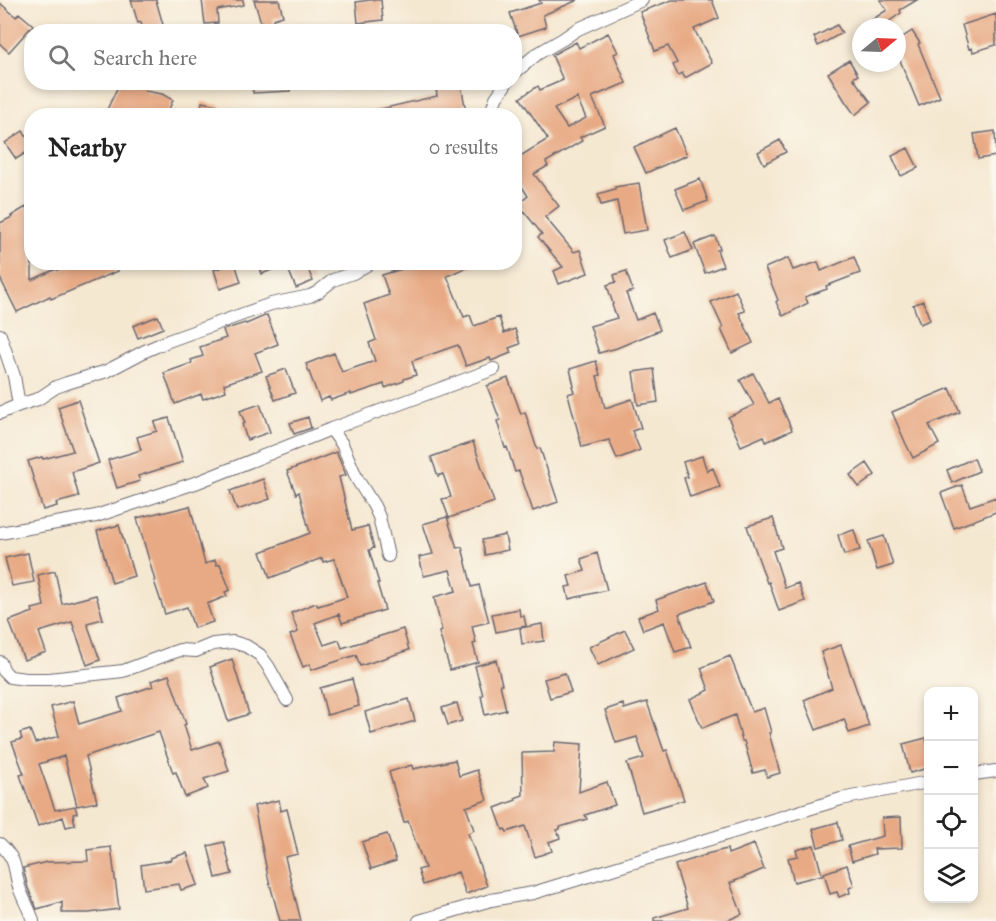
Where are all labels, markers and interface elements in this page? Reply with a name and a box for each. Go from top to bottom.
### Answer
north arrow [852,18,906,72]
search box [24,24,522,90]
icon: search [45,41,78,74]
text: Search here [93,44,197,71]
text: Nearby [48,131,126,163]
text: 0 results [429,135,498,159]
map controls [924,687,978,903]
button: + [924,687,978,741]
button: − [924,741,978,795]
button: locate [924,795,978,849]
button: layers [924,849,978,903]

